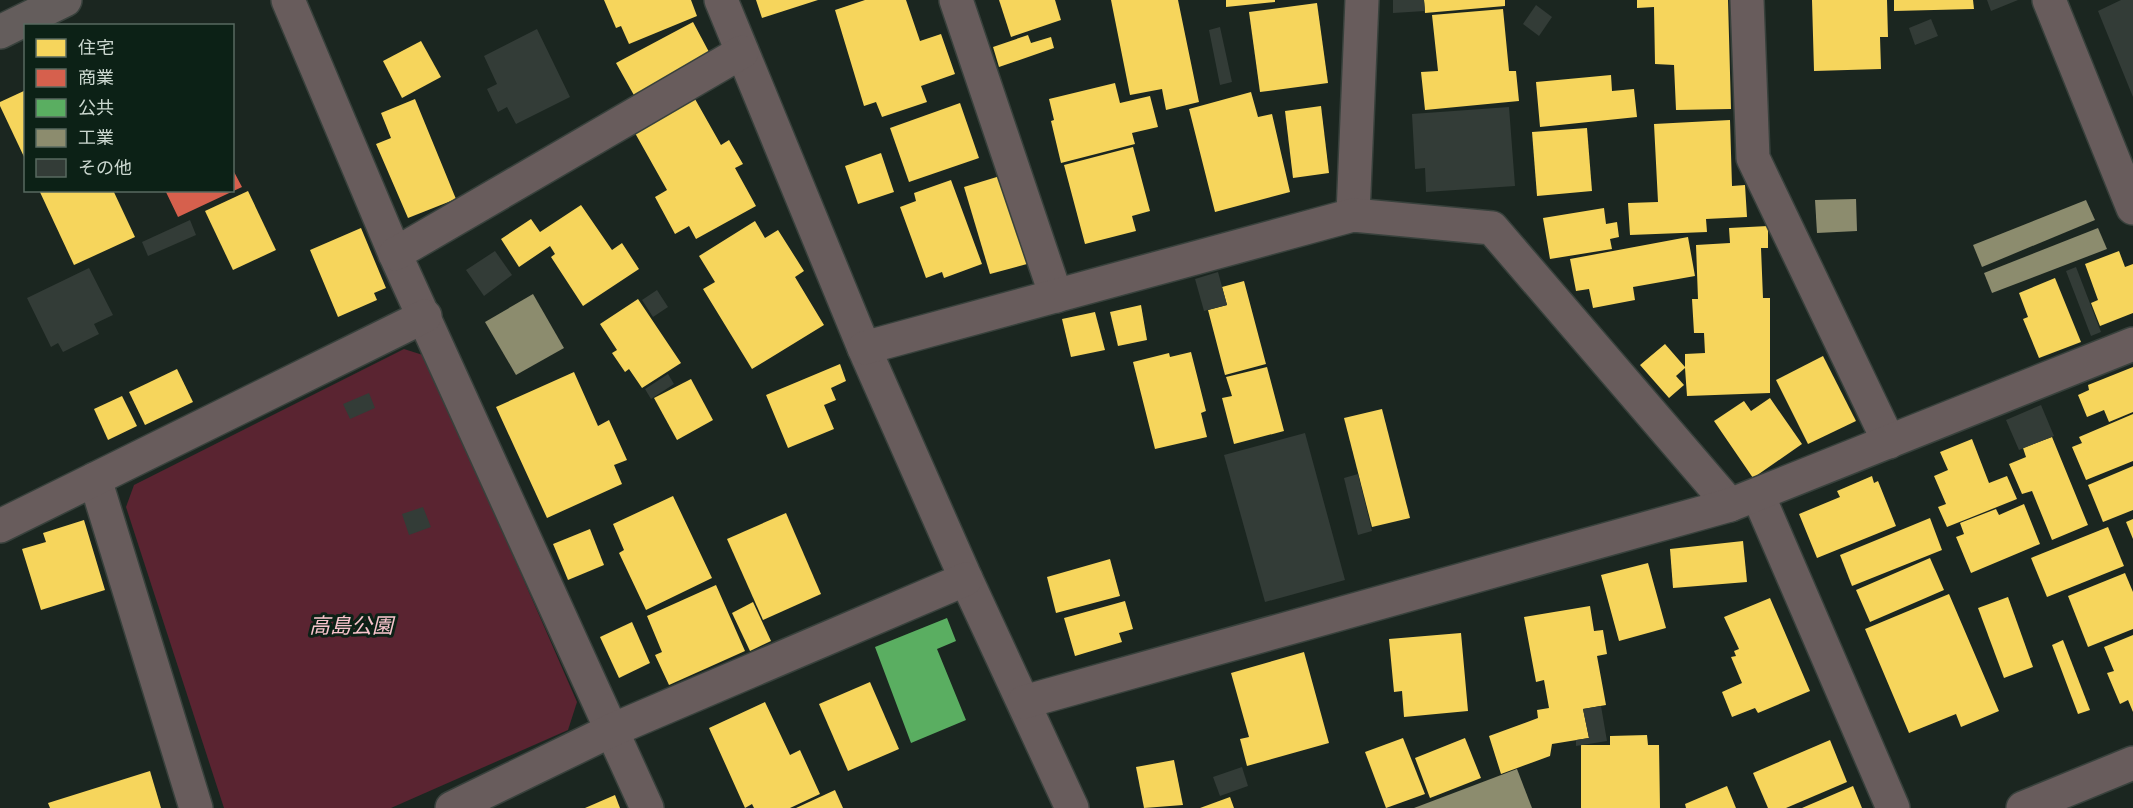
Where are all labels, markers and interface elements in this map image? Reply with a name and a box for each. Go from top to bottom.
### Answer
legend [24,24,234,192]
text: 住宅 [78,37,114,59]
text: 商業 [78,67,114,89]
text: 公共 [78,97,114,119]
text: 工業 [78,127,114,149]
text: その他 [78,157,132,179]
park label: 高島公園 [309,613,396,639]

